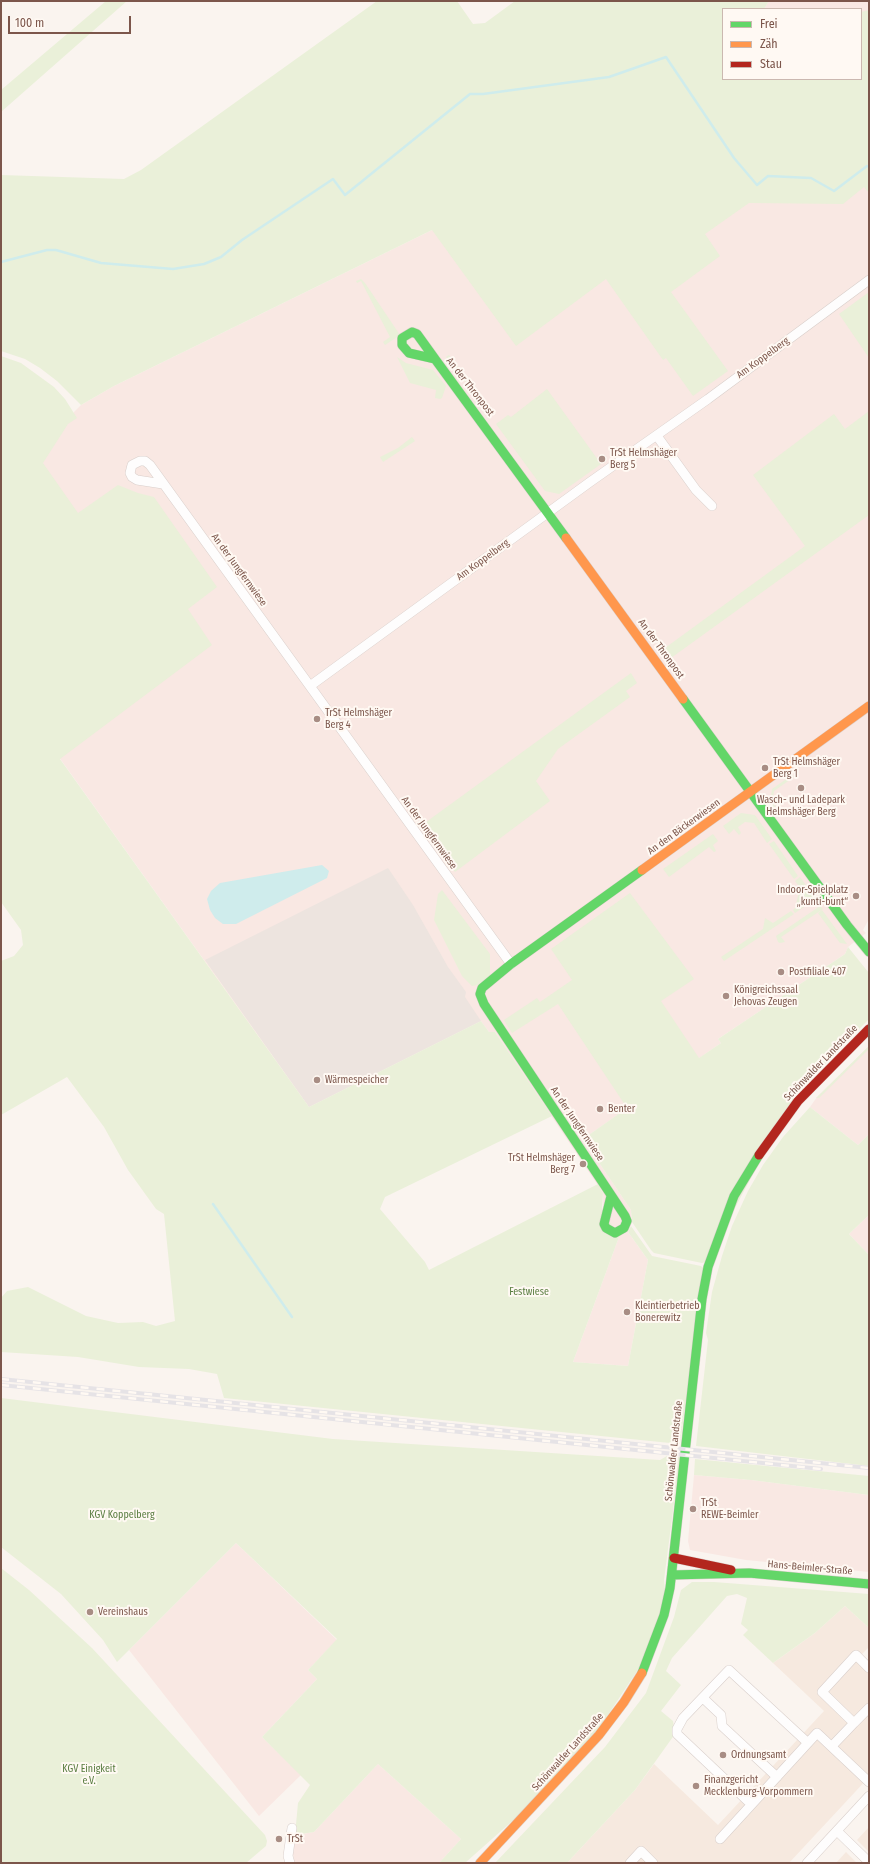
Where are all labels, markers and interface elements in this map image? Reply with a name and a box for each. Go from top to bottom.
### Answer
scale bar [10,8,133,34]
legend [722,8,862,80]
text: 100 m [15,16,44,30]
text: Frei [760,17,778,31]
text: Zäh [760,37,778,51]
text: Stau [760,57,782,71]
street label: Am Koppelberg [734,335,792,381]
street label: An der Thronpost [443,355,497,419]
place label: TrSt Helmshäger Berg 5 [610,447,677,470]
marker: TrSt Helmshäger Berg 5 [597,454,607,464]
street label: An der Jungfernwiese [209,531,269,609]
street label: Am Koppelberg [454,537,512,583]
street label: An der Thronpost [635,617,687,681]
place label: TrSt Helmshäger Berg 4 [325,707,392,730]
marker: TrSt Helmshäger Berg 4 [312,714,322,724]
place label: TrSt Helmshäger Berg 1 [773,756,840,780]
marker: TrSt Helmshäger Berg 1 [760,763,770,773]
marker: Wasch- und Ladepark Helmshäger Berg [796,783,806,793]
street label: An der Jungfernwiese [399,794,459,872]
place label: Wasch- und Ladepark Helmshäger Berg [757,794,845,818]
street label: An den Bäckerwiesen [645,797,723,857]
place label: Indoor-Spielplatz „kunti-bunt“ [777,884,848,908]
marker: Indoor-Spielplatz „kunti-bunt“ [851,891,861,901]
place label: Postfiliale 407 [789,966,846,978]
marker: Postfiliale 407 [776,967,786,977]
place label: Königreichssaal Jehovas Zeugen [734,984,798,1008]
marker: Königreichssaal Jehovas Zeugen [721,991,731,1001]
street label: Schönwalder Landstraße [782,1023,860,1103]
place label: Wärmespeicher [325,1074,388,1086]
marker: Wärmespeicher [312,1075,322,1085]
street label: An der Jungfernwiese [548,1085,606,1163]
place label: Benter [608,1103,635,1115]
marker: Benter [595,1104,605,1114]
place label: TrSt Helmshäger Berg 7 [508,1152,575,1176]
marker: TrSt Helmshäger Berg 7 [578,1159,588,1169]
park label: Festwiese [509,1286,549,1298]
place label: Kleintierbetrieb Bonerewitz [635,1300,700,1324]
marker: Kleintierbetrieb Bonerewitz [622,1307,632,1317]
street label: Schönwalder Landstraße [663,1400,685,1502]
place label: TrSt REWE-Beimler [701,1497,758,1520]
marker: TrSt REWE-Beimler [688,1504,698,1514]
park label: KGV Koppelberg [89,1509,155,1521]
street label: Hans-Beimler-Straße [767,1558,853,1578]
place label: Vereinshaus [98,1606,148,1618]
marker: Vereinshaus [85,1607,95,1617]
street label: Schönwalder Landstraße [530,1711,606,1793]
place label: Ordnungsamt [731,1749,786,1761]
marker: Ordnungsamt [718,1750,728,1760]
park label: KGV Einigkeit e.V. [62,1763,116,1786]
place label: Finanzgericht Mecklenburg-Vorpommern [704,1774,813,1798]
marker: Finanzgericht Mecklenburg-Vorpommern [691,1781,701,1791]
place label: TrSt [287,1833,303,1845]
marker: TrSt [274,1834,284,1844]

